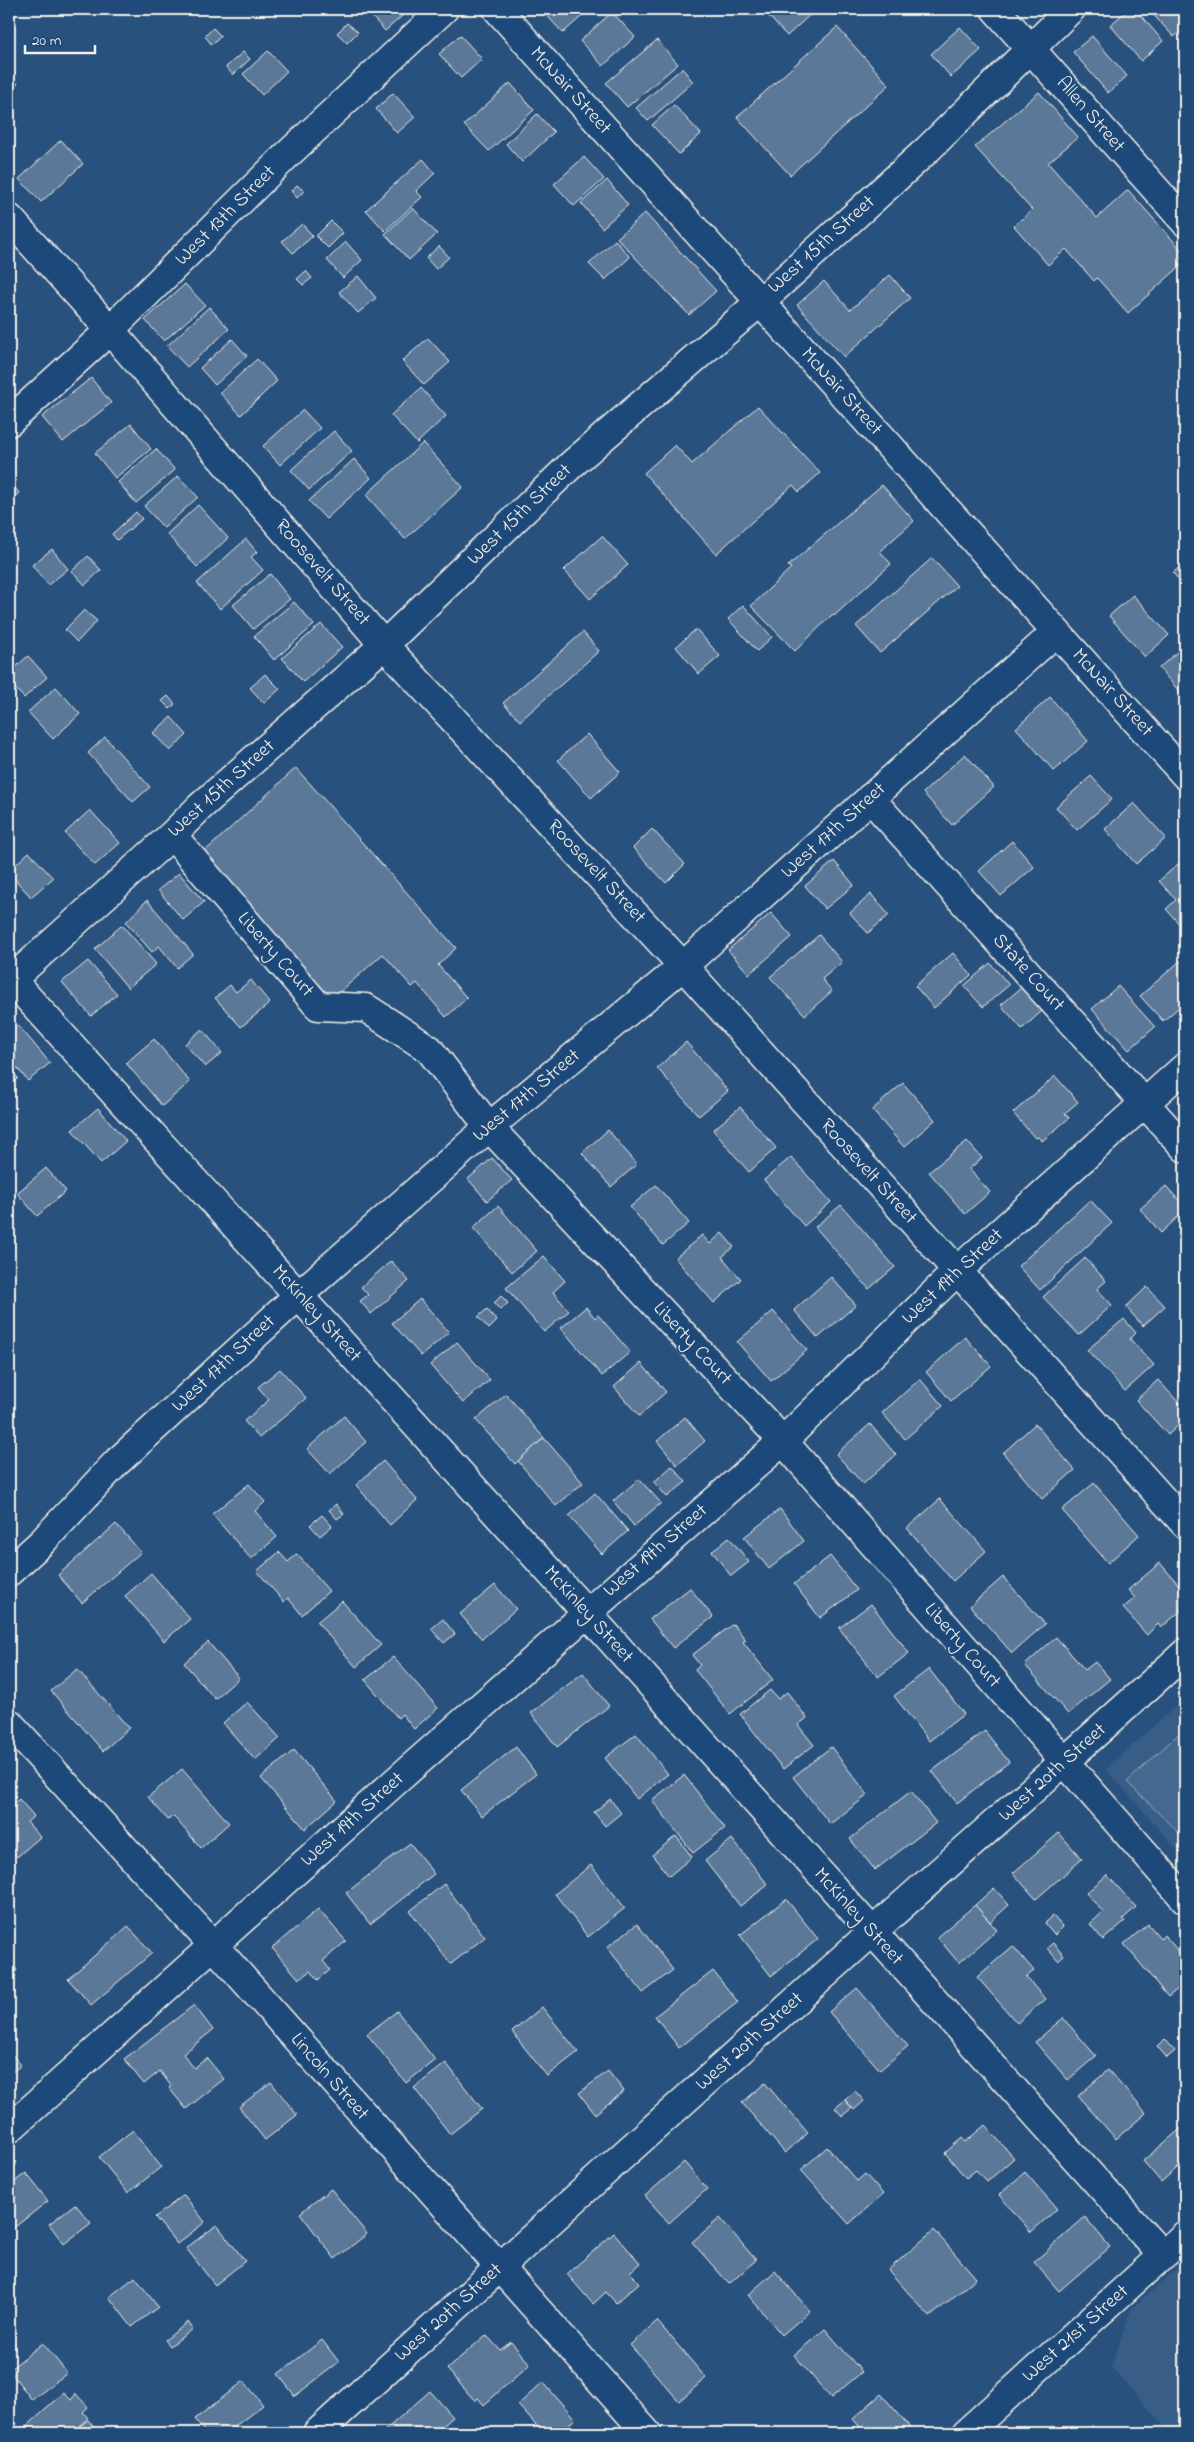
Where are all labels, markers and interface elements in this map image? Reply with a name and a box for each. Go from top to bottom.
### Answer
scale bar [25,22,95,54]
text: 20 m [32,30,62,52]
street label: McNair Street [522,40,618,142]
street label: Allen Street [1048,70,1132,160]
street label: West 13th Street [169,159,283,273]
street label: West 15th Street [762,189,882,301]
street label: McNair Street [793,341,889,443]
street label: West 15th Street [461,457,579,573]
street label: Roosevelt Street [267,513,377,633]
street label: McNair Street [1064,642,1160,744]
street label: West 15th Street [162,733,282,845]
street label: West 17th Street [775,776,893,886]
street label: Roosevelt Street [540,813,652,931]
street label: Liberty Court [230,906,321,1004]
street label: State Court [985,927,1071,1019]
street label: West 17th Street [467,1042,587,1150]
street label: Roosevelt Street [812,1113,924,1232]
street label: West 19th Street [895,1222,1011,1332]
street label: McKinley Street [264,1259,368,1370]
street label: Liberty Court [646,1296,739,1393]
street label: West 17th Street [166,1308,283,1420]
street label: West 19th Street [597,1497,715,1605]
street label: McKinley Street [536,1560,640,1671]
street label: Liberty Court [917,1597,1008,1695]
street label: West 20th Street [993,1716,1114,1829]
street label: West 19th Street [295,1765,411,1874]
street label: McKinley Street [806,1862,910,1973]
street label: West 20th Street [690,1985,811,2098]
street label: Lincoln Street [283,2027,376,2128]
street label: West 20th Street [389,2256,510,2369]
street label: West 21st Street [1016,2278,1136,2390]

